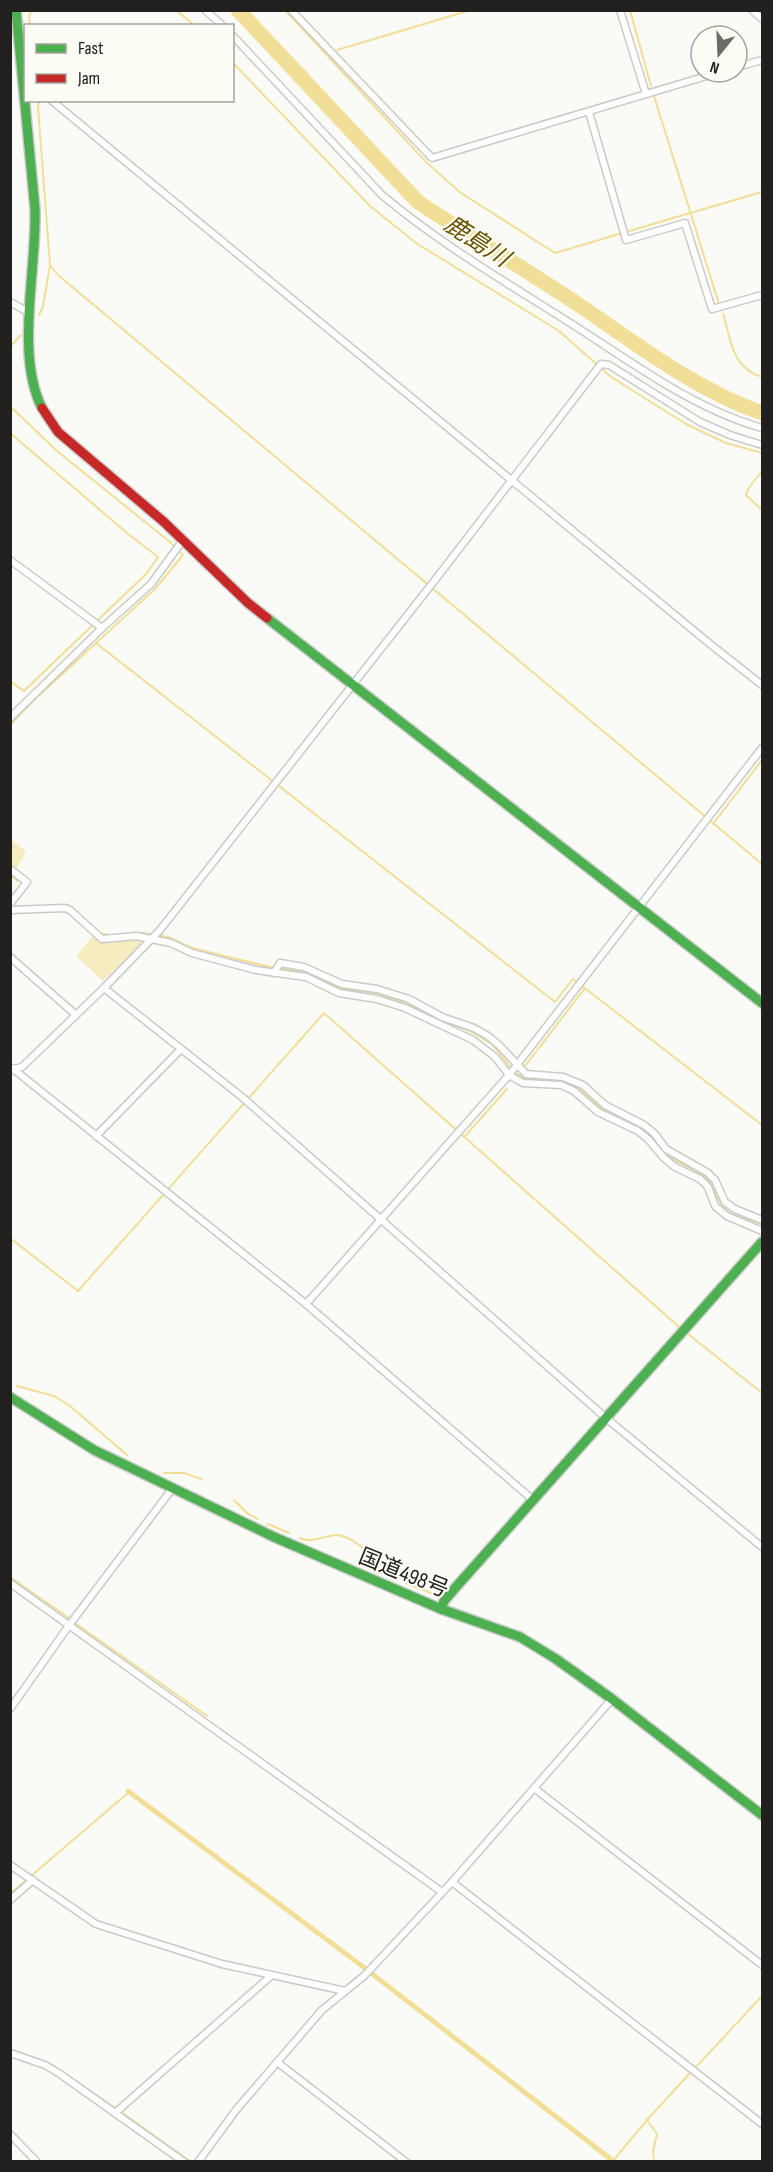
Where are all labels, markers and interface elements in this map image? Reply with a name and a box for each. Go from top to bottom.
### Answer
legend [24,24,234,102]
north arrow [689,24,749,84]
text: Fast [78,38,104,59]
text: N [708,56,722,77]
text: Jam [77,68,100,89]
water label: 鹿島川 [439,210,517,275]
street label: 国道498号 [355,1543,452,1604]

